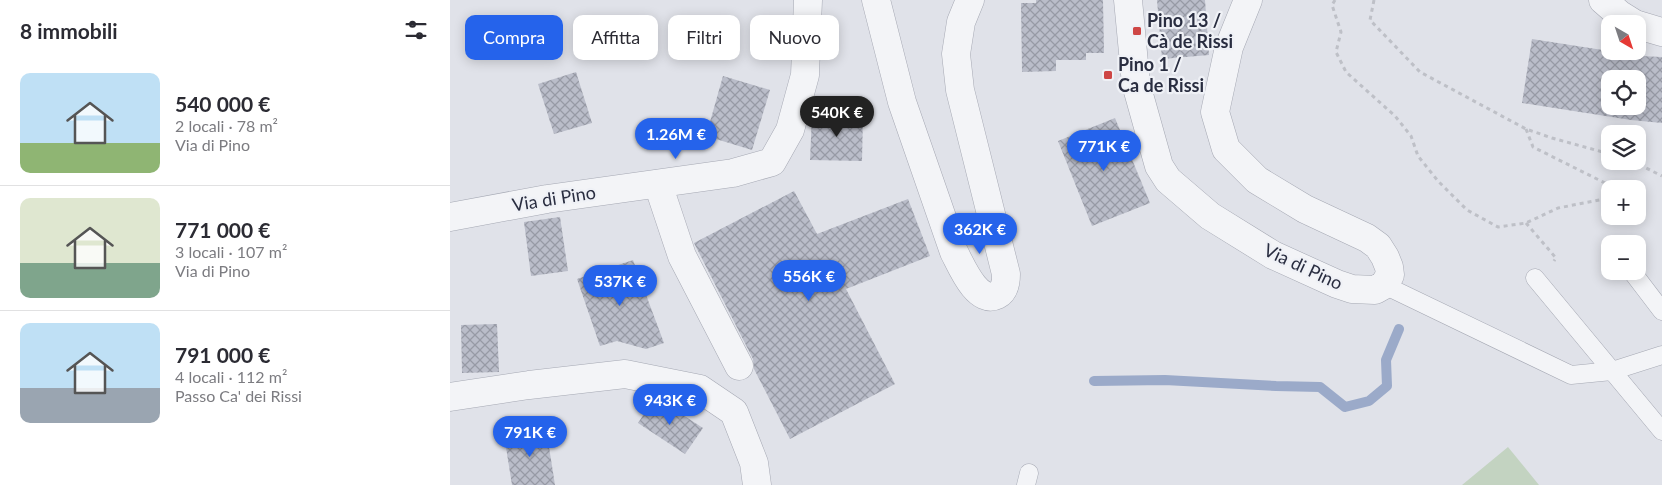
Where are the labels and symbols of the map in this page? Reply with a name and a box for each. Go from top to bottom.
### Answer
place label: Pino 13 / Cà de Rissi [1147,9,1233,52]
north arrow [1601,15,1646,60]
marker: Pino 13 / Cà de Rissi [1131,25,1143,37]
place label: Pino 1 / Ca de Rissi [1118,53,1204,96]
marker: Pino 1 / Ca de Rissi [1102,69,1114,81]
pin: 540K € [796,96,878,138]
pin: 1.26M € [630,118,722,160]
pin: 771K € [1063,130,1145,172]
street label: Via di Pino [510,181,597,215]
pin: 362K € [939,212,1021,255]
street label: Via di Pino [1261,238,1346,294]
pin: 556K € [768,260,850,302]
pin: 537K € [579,264,661,307]
pin: 943K € [629,384,711,426]
pin: 791K € [489,416,571,458]

